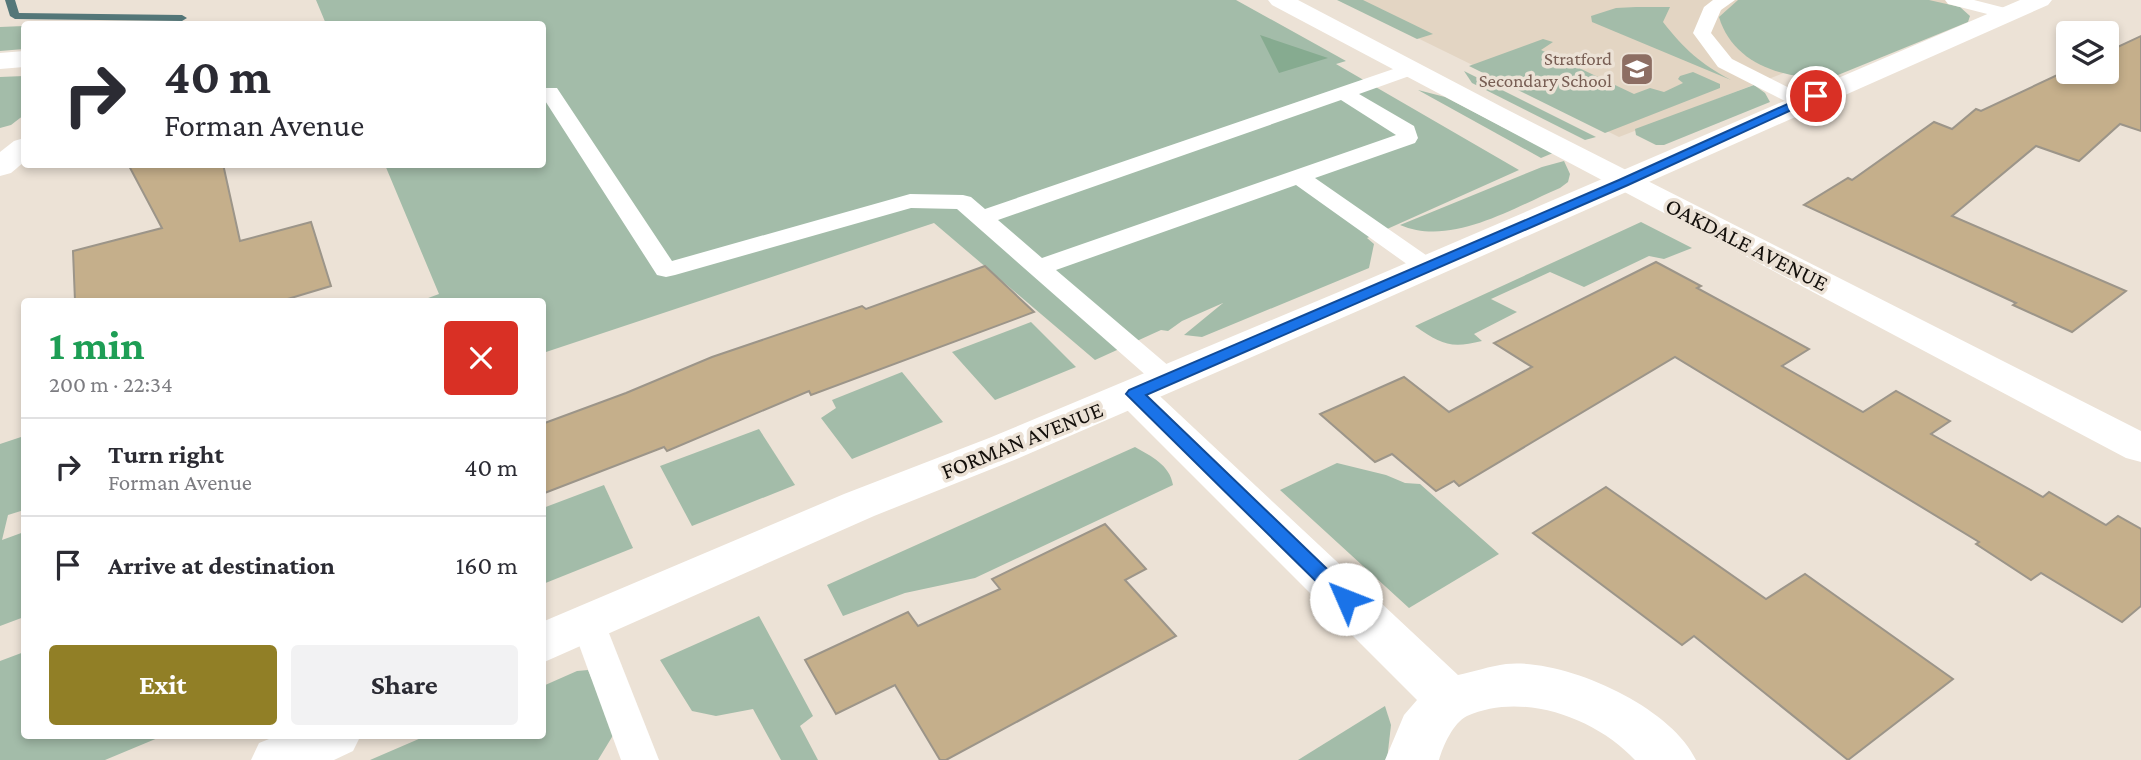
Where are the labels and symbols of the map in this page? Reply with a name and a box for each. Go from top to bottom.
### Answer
place label: Stratford Secondary School [1479,48,1612,91]
school or university icon: Stratford Secondary School [1618,50,1656,88]
pin [1786,66,1846,126]
street label: OAKDALE AVENUE [1661,192,1833,296]
street label: FORMAN AVENUE [937,396,1107,484]
position arrow [1309,562,1383,636]

